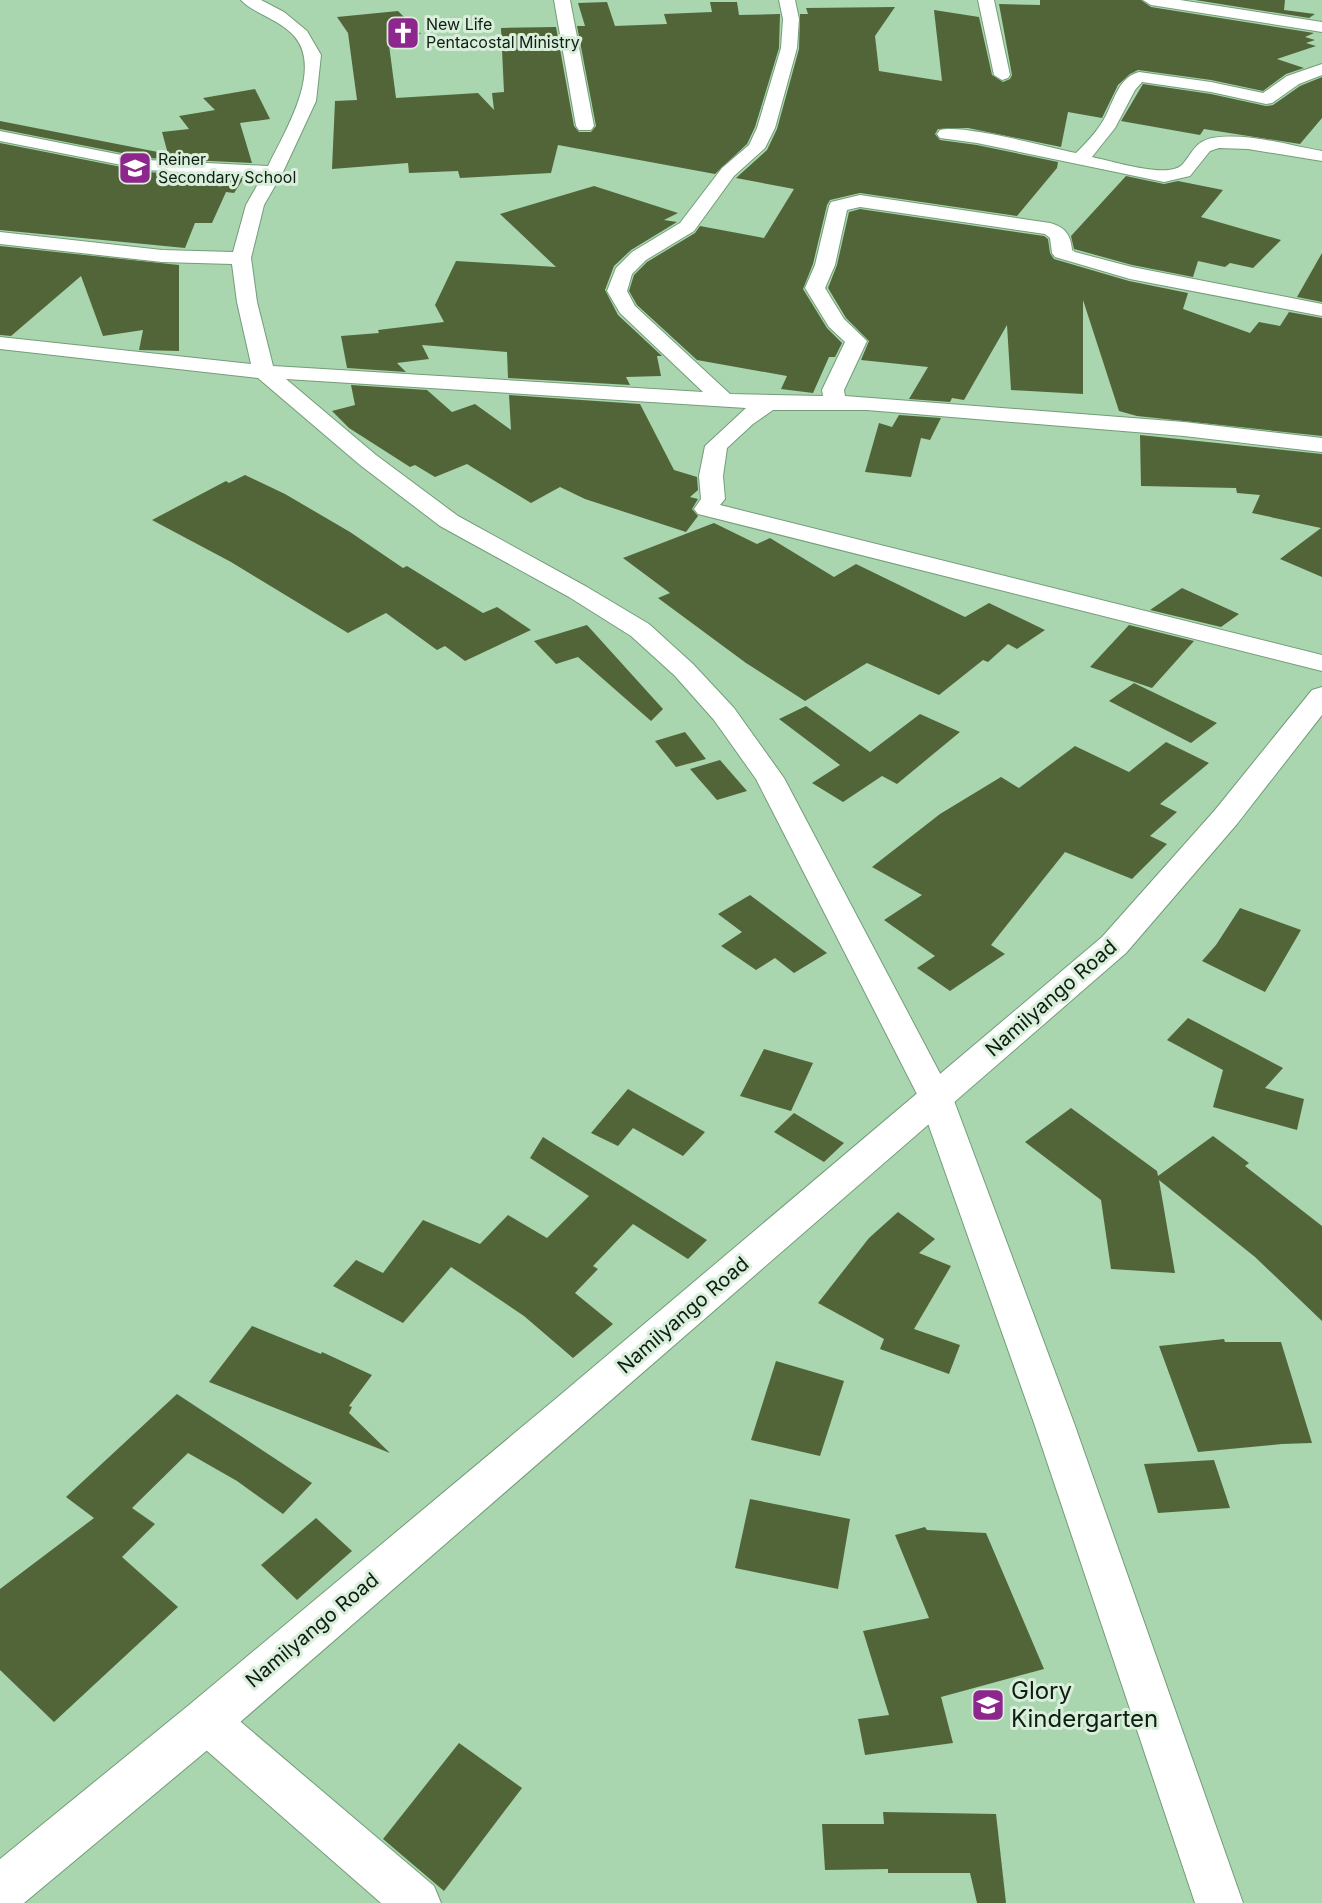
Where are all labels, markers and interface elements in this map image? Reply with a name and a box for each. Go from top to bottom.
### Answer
place label: New Life Pentacostal Ministry [426,14,580,52]
church icon: New Life Pentacostal Ministry [385,15,421,51]
place label: Reiner Secondary School [158,149,296,187]
school or university icon: Reiner Secondary School [117,150,153,186]
street label: Namilyango Road [981,935,1121,1061]
street label: Namilyango Road [613,1252,753,1378]
street label: Namilyango Road [241,1567,383,1693]
place label: Glory Kindergarten [1011,1676,1158,1733]
school or university icon: Glory Kindergarten [970,1687,1006,1723]

